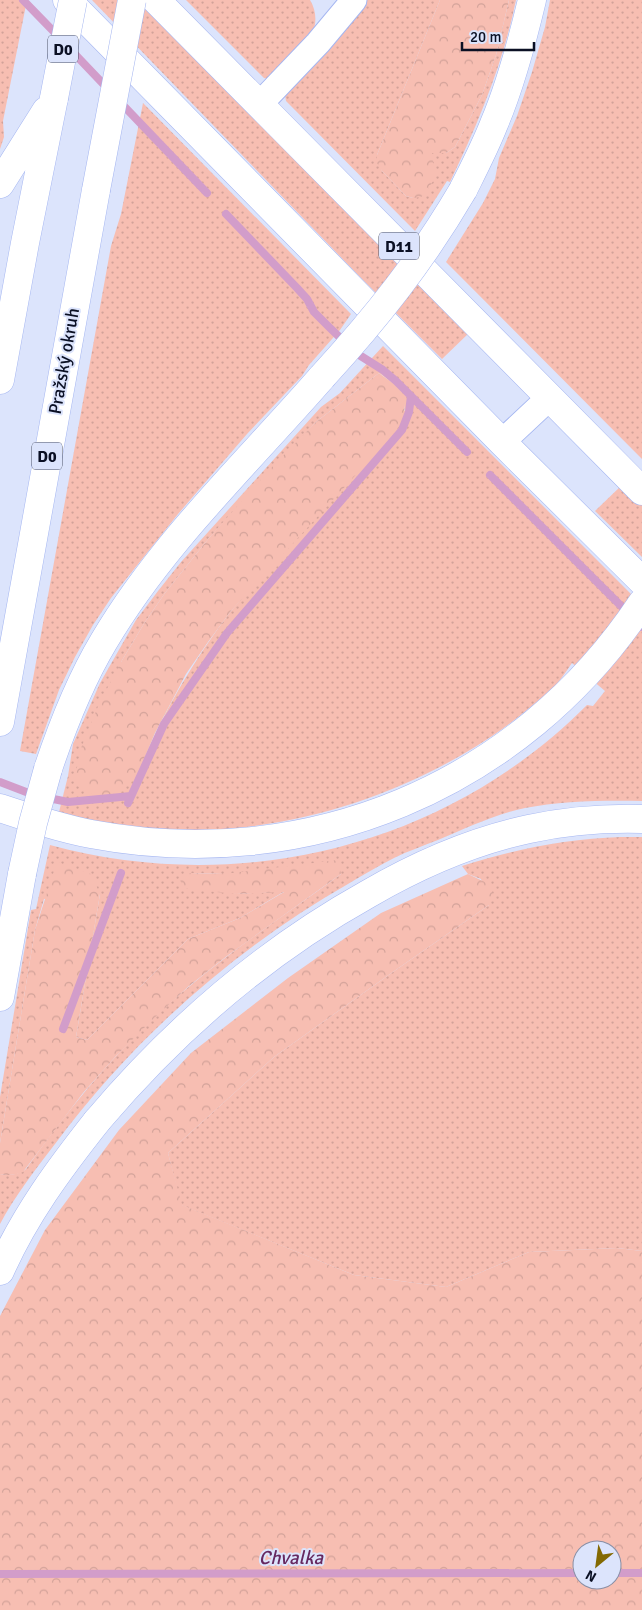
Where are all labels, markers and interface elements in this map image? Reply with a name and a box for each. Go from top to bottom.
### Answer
scale bar [462,20,534,52]
text: 20 m [470,28,501,46]
road number: D0 [48,36,78,62]
road number: D11 [379,232,419,260]
street label: Pražský okruh [44,306,84,416]
road number: D0 [32,442,62,470]
north arrow [572,1540,622,1590]
water label: Chvalka [259,1546,325,1570]
text: N [583,1566,599,1586]

